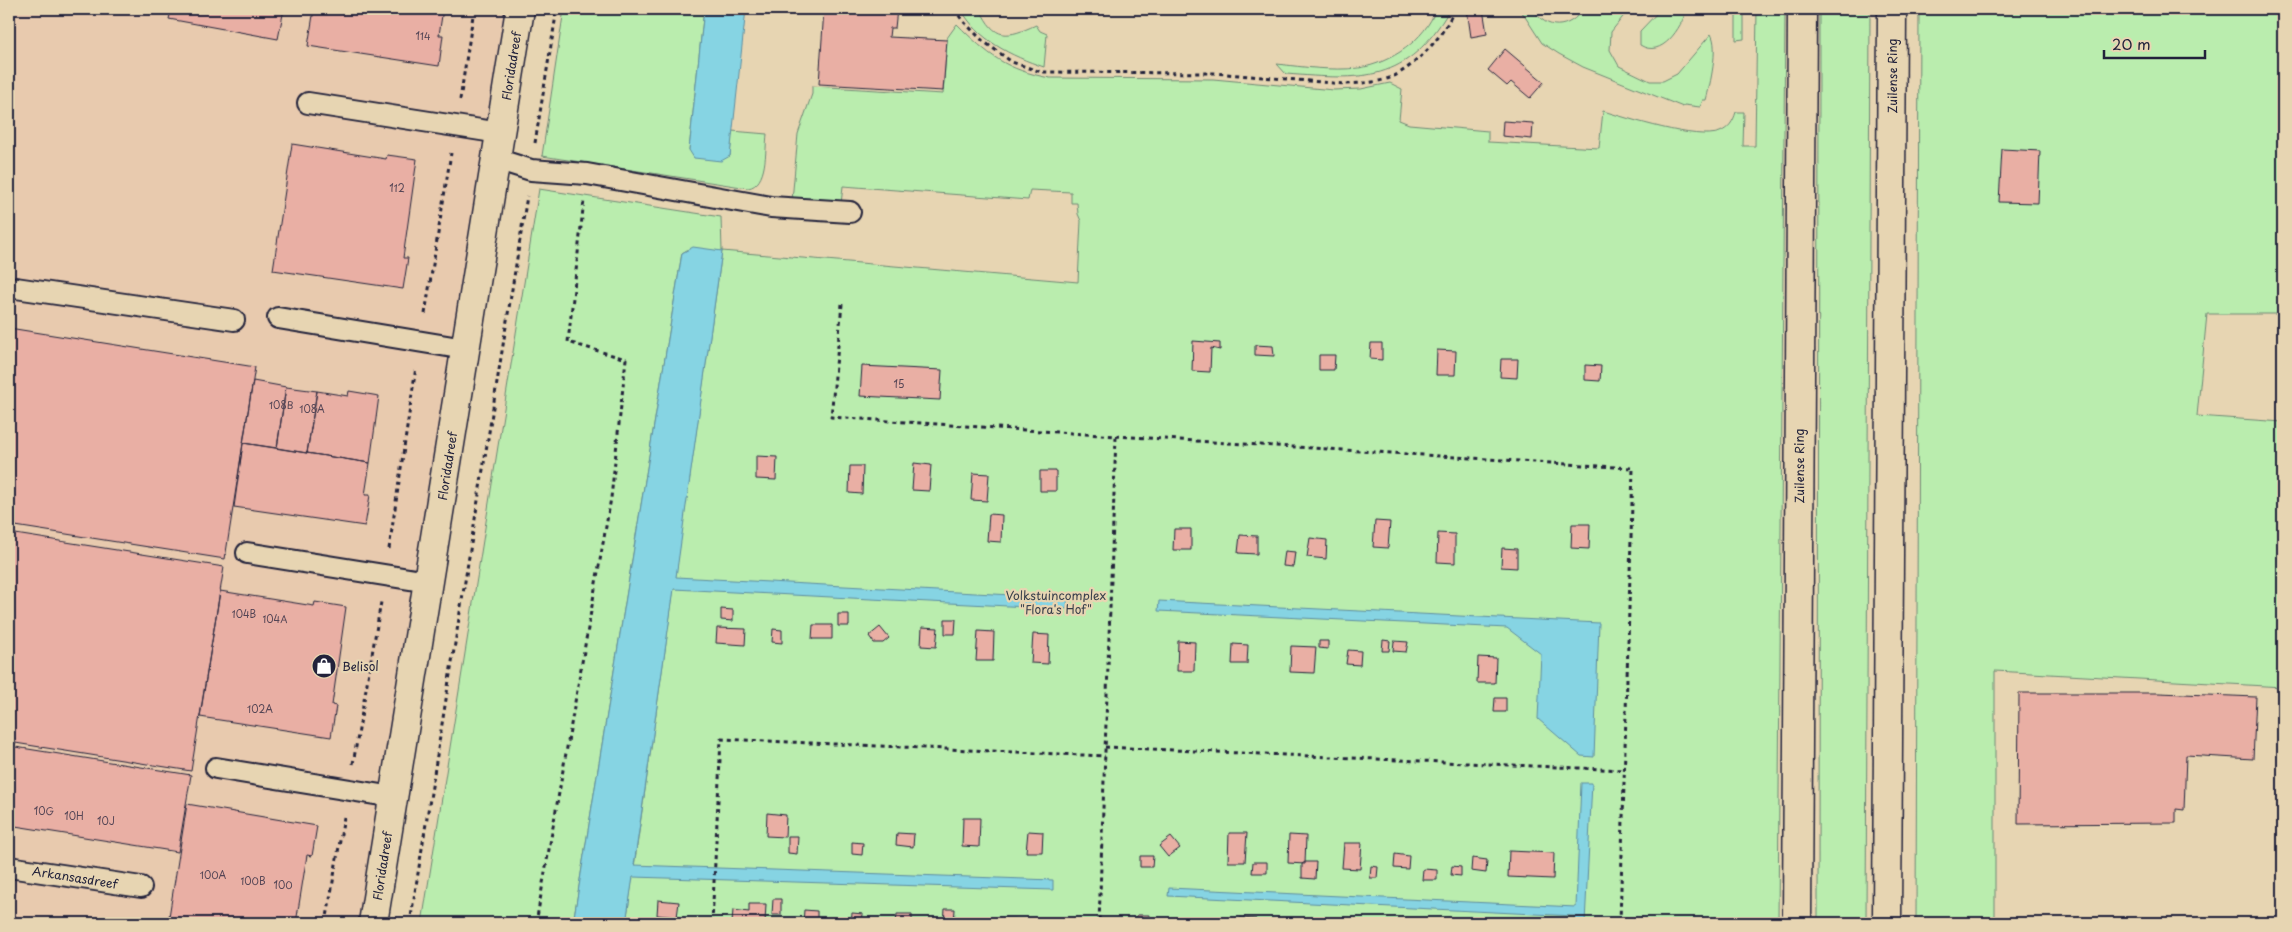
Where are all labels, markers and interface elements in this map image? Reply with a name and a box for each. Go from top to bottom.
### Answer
house number: 114 [416,28,431,43]
scale bar [2104,28,2206,60]
street label: Floridadreef [497,29,525,102]
text: 20 m [2112,32,2151,55]
street label: Zuilense Ring [1883,38,1901,113]
house number: 112 [389,180,405,195]
house number: 15 [894,376,904,391]
house number: 108B [269,397,293,412]
house number: 108A [299,401,325,416]
street label: Zuilense Ring [1790,428,1808,503]
street label: Floridadreef [433,429,461,502]
park label: Volkstuincomplex "Flora's Hof" [1006,586,1106,618]
house number: 104B [232,606,257,621]
house number: 104A [263,611,287,626]
shop icon: Belisol [311,653,337,679]
place label: Belisol [342,657,379,675]
house number: 102A [247,701,273,716]
house number: 10G [34,803,54,818]
house number: 10H [64,808,84,823]
house number: 10J [97,813,115,828]
street label: Floridadreef [368,829,396,902]
street label: Arkansasdreef [31,861,120,893]
house number: 100A [200,867,227,882]
house number: 100B [240,873,266,888]
house number: 100 [273,877,293,892]

